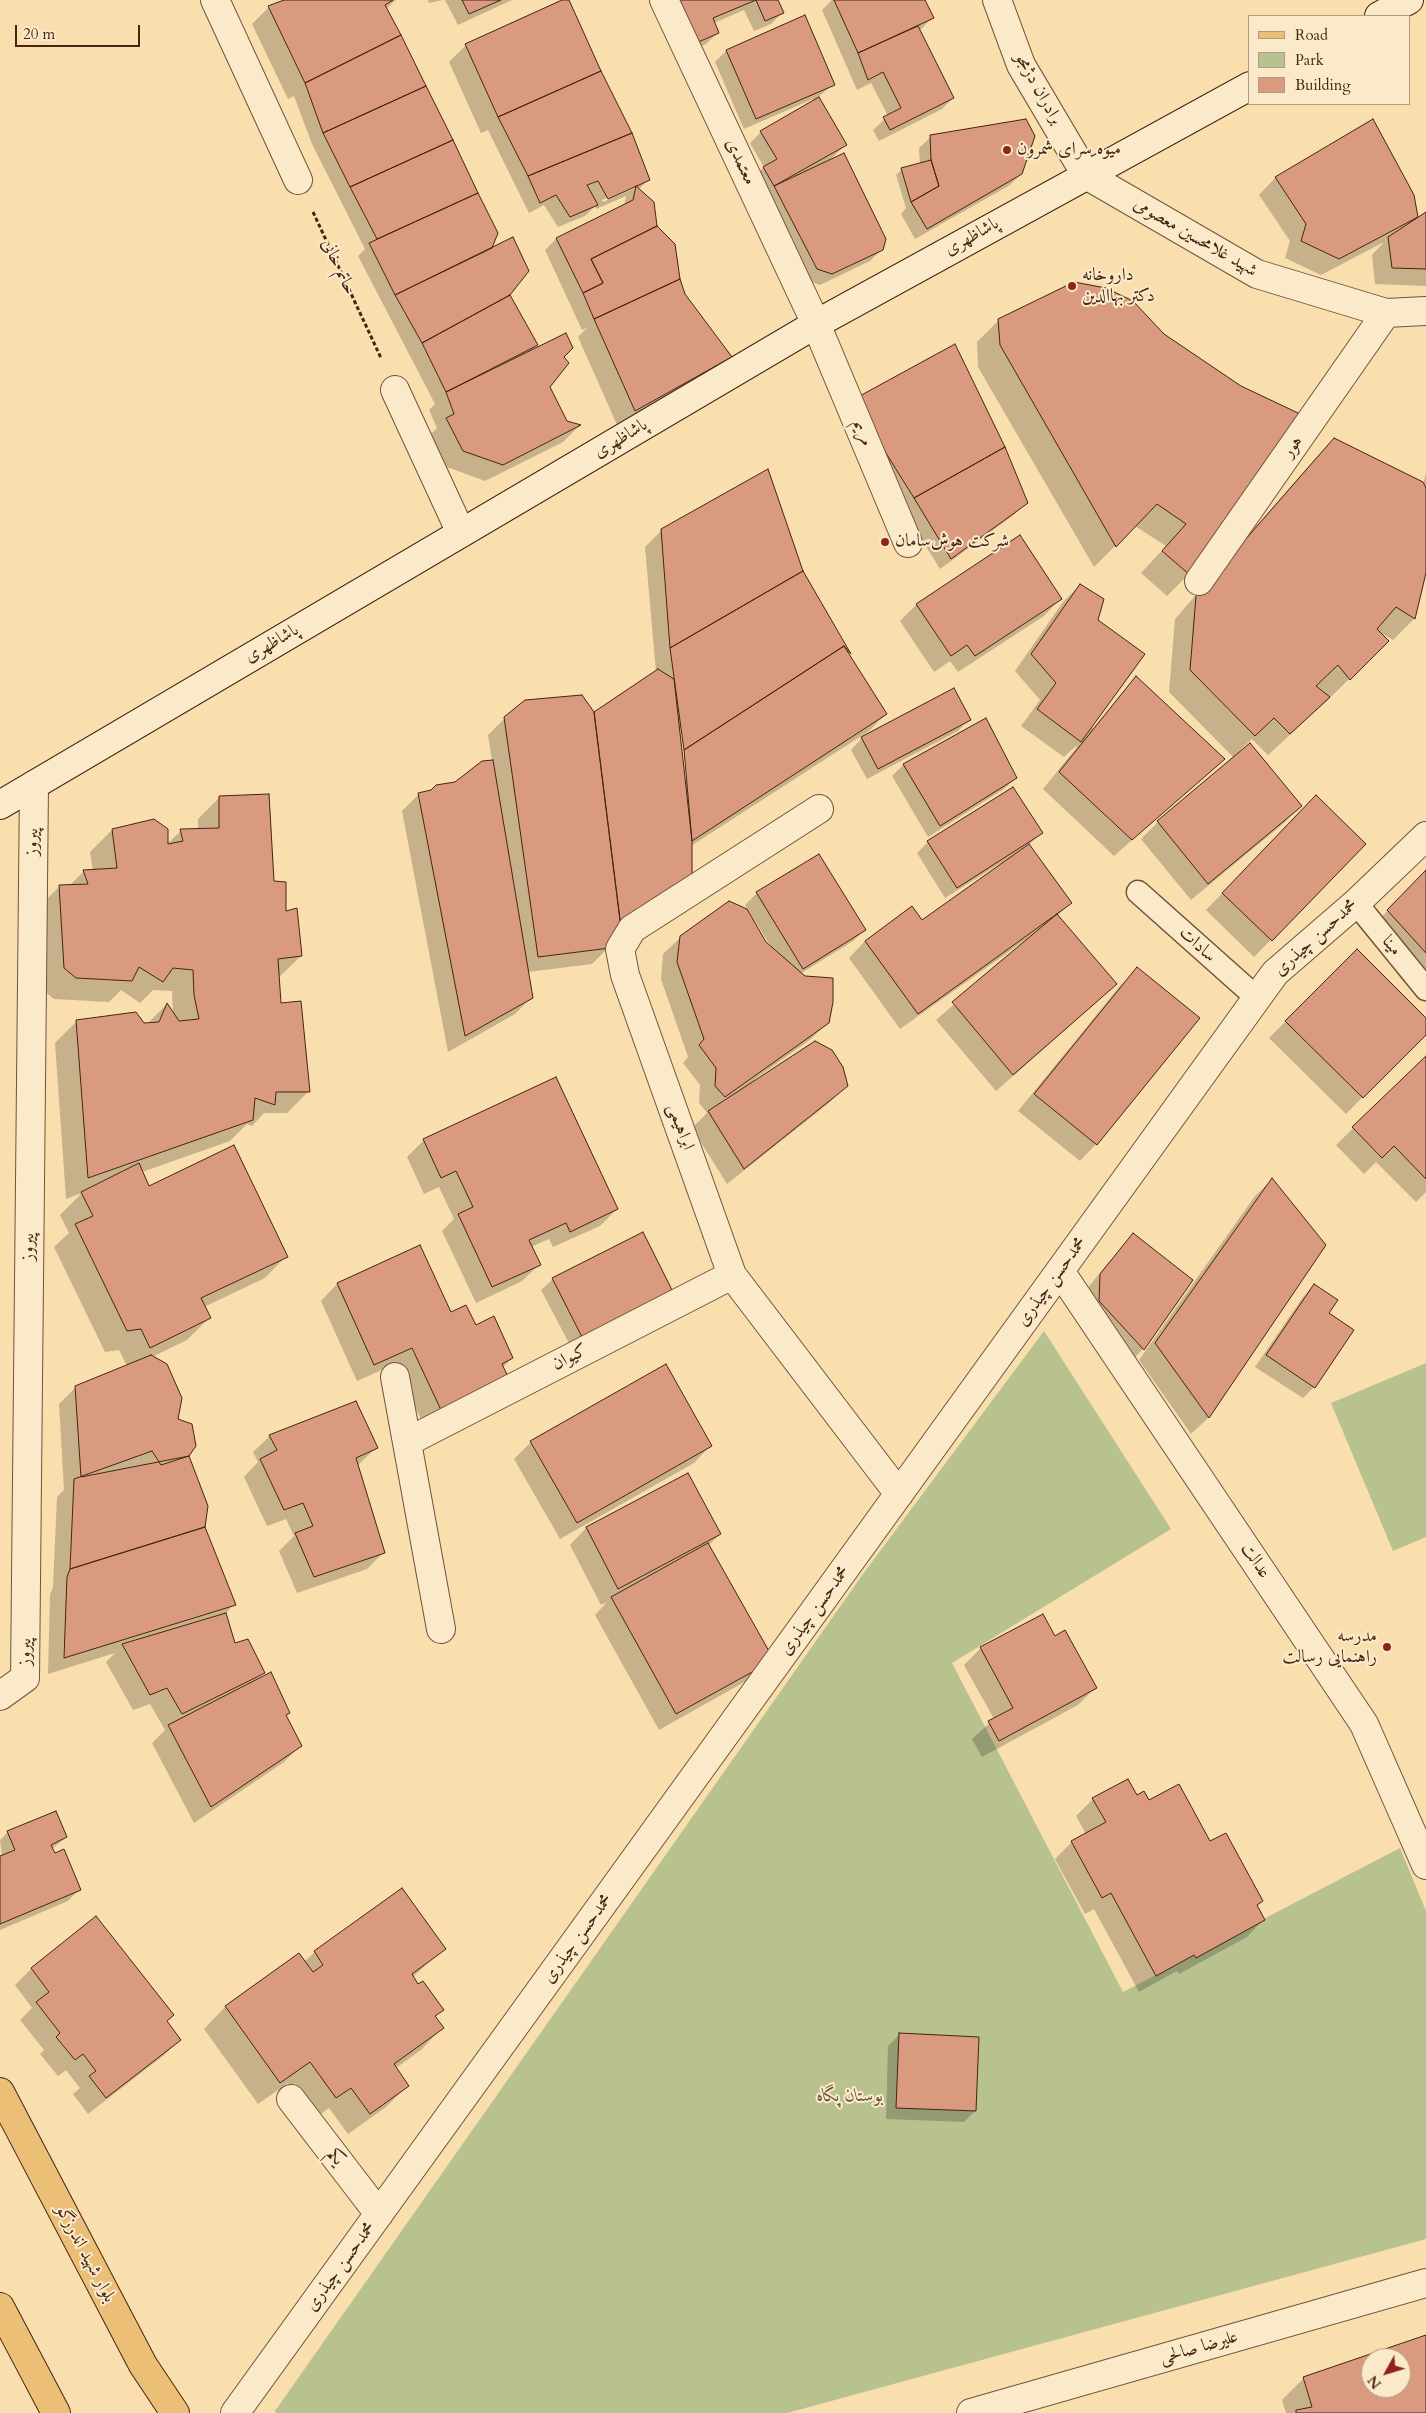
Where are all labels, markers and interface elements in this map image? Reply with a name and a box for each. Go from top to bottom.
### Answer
scale bar [18,15,142,47]
legend [1248,15,1411,105]
text: 20 m [23,24,55,44]
text: Road [1295,25,1328,45]
street label: برادران دژمجو [1009,49,1067,129]
text: Park [1295,50,1324,70]
text: Building [1295,75,1351,95]
street label: معتمدی [720,135,760,189]
place label: میوه سرای شمرون [1017,139,1121,161]
marker: میوه سرای شمرون [1001,144,1013,156]
street label: شهید غلامحسین معصومی [1129,194,1261,282]
street label: پاشاظهری [941,213,1003,261]
street label: حاتم خانی [316,236,360,298]
place label: داروخانه دکتر بهاالدین [1082,265,1155,308]
marker: داروخانه دکتر بهاالدین [1066,280,1078,292]
street label: پاشاظهری [590,415,652,463]
street label: مریم [847,416,877,450]
street label: هور [1278,432,1308,462]
place label: شرکت هوش‌سامان [895,531,1009,553]
marker: شرکت هوش‌سامان [879,536,891,548]
street label: پاشاظهری [241,620,303,668]
street label: پیروز [22,828,44,856]
street label: محمدحسن چیذری [1270,895,1362,981]
street label: سادات [1174,923,1220,967]
street label: مینا [1376,931,1406,961]
street label: ابراهیمی [662,1101,698,1153]
street label: پیروز [18,1233,40,1261]
street label: محمدحسن چیذری [1012,1233,1092,1331]
street label: کیوان [549,1340,591,1376]
street label: عدالت [1235,1539,1275,1583]
street label: محمدحسن چیذری [775,1562,855,1660]
place label: مدرسه راهنمایی رسالت [1282,1626,1377,1668]
street label: پیروز [15,1638,37,1666]
marker: مدرسه راهنمایی رسالت [1381,1641,1393,1653]
street label: محمدحسن چیذری [538,1890,618,1988]
park label: بوستان پگاه [817,2086,883,2108]
street label: یکم [322,2144,348,2170]
street label: بلوار شهید اندرزگو [50,2202,120,2306]
street label: محمدحسن چیذری [301,2218,381,2316]
street label: علیرضا صالحی [1157,2327,1241,2369]
north arrow [1361,2348,1411,2398]
text: N [1364,2371,1386,2393]

